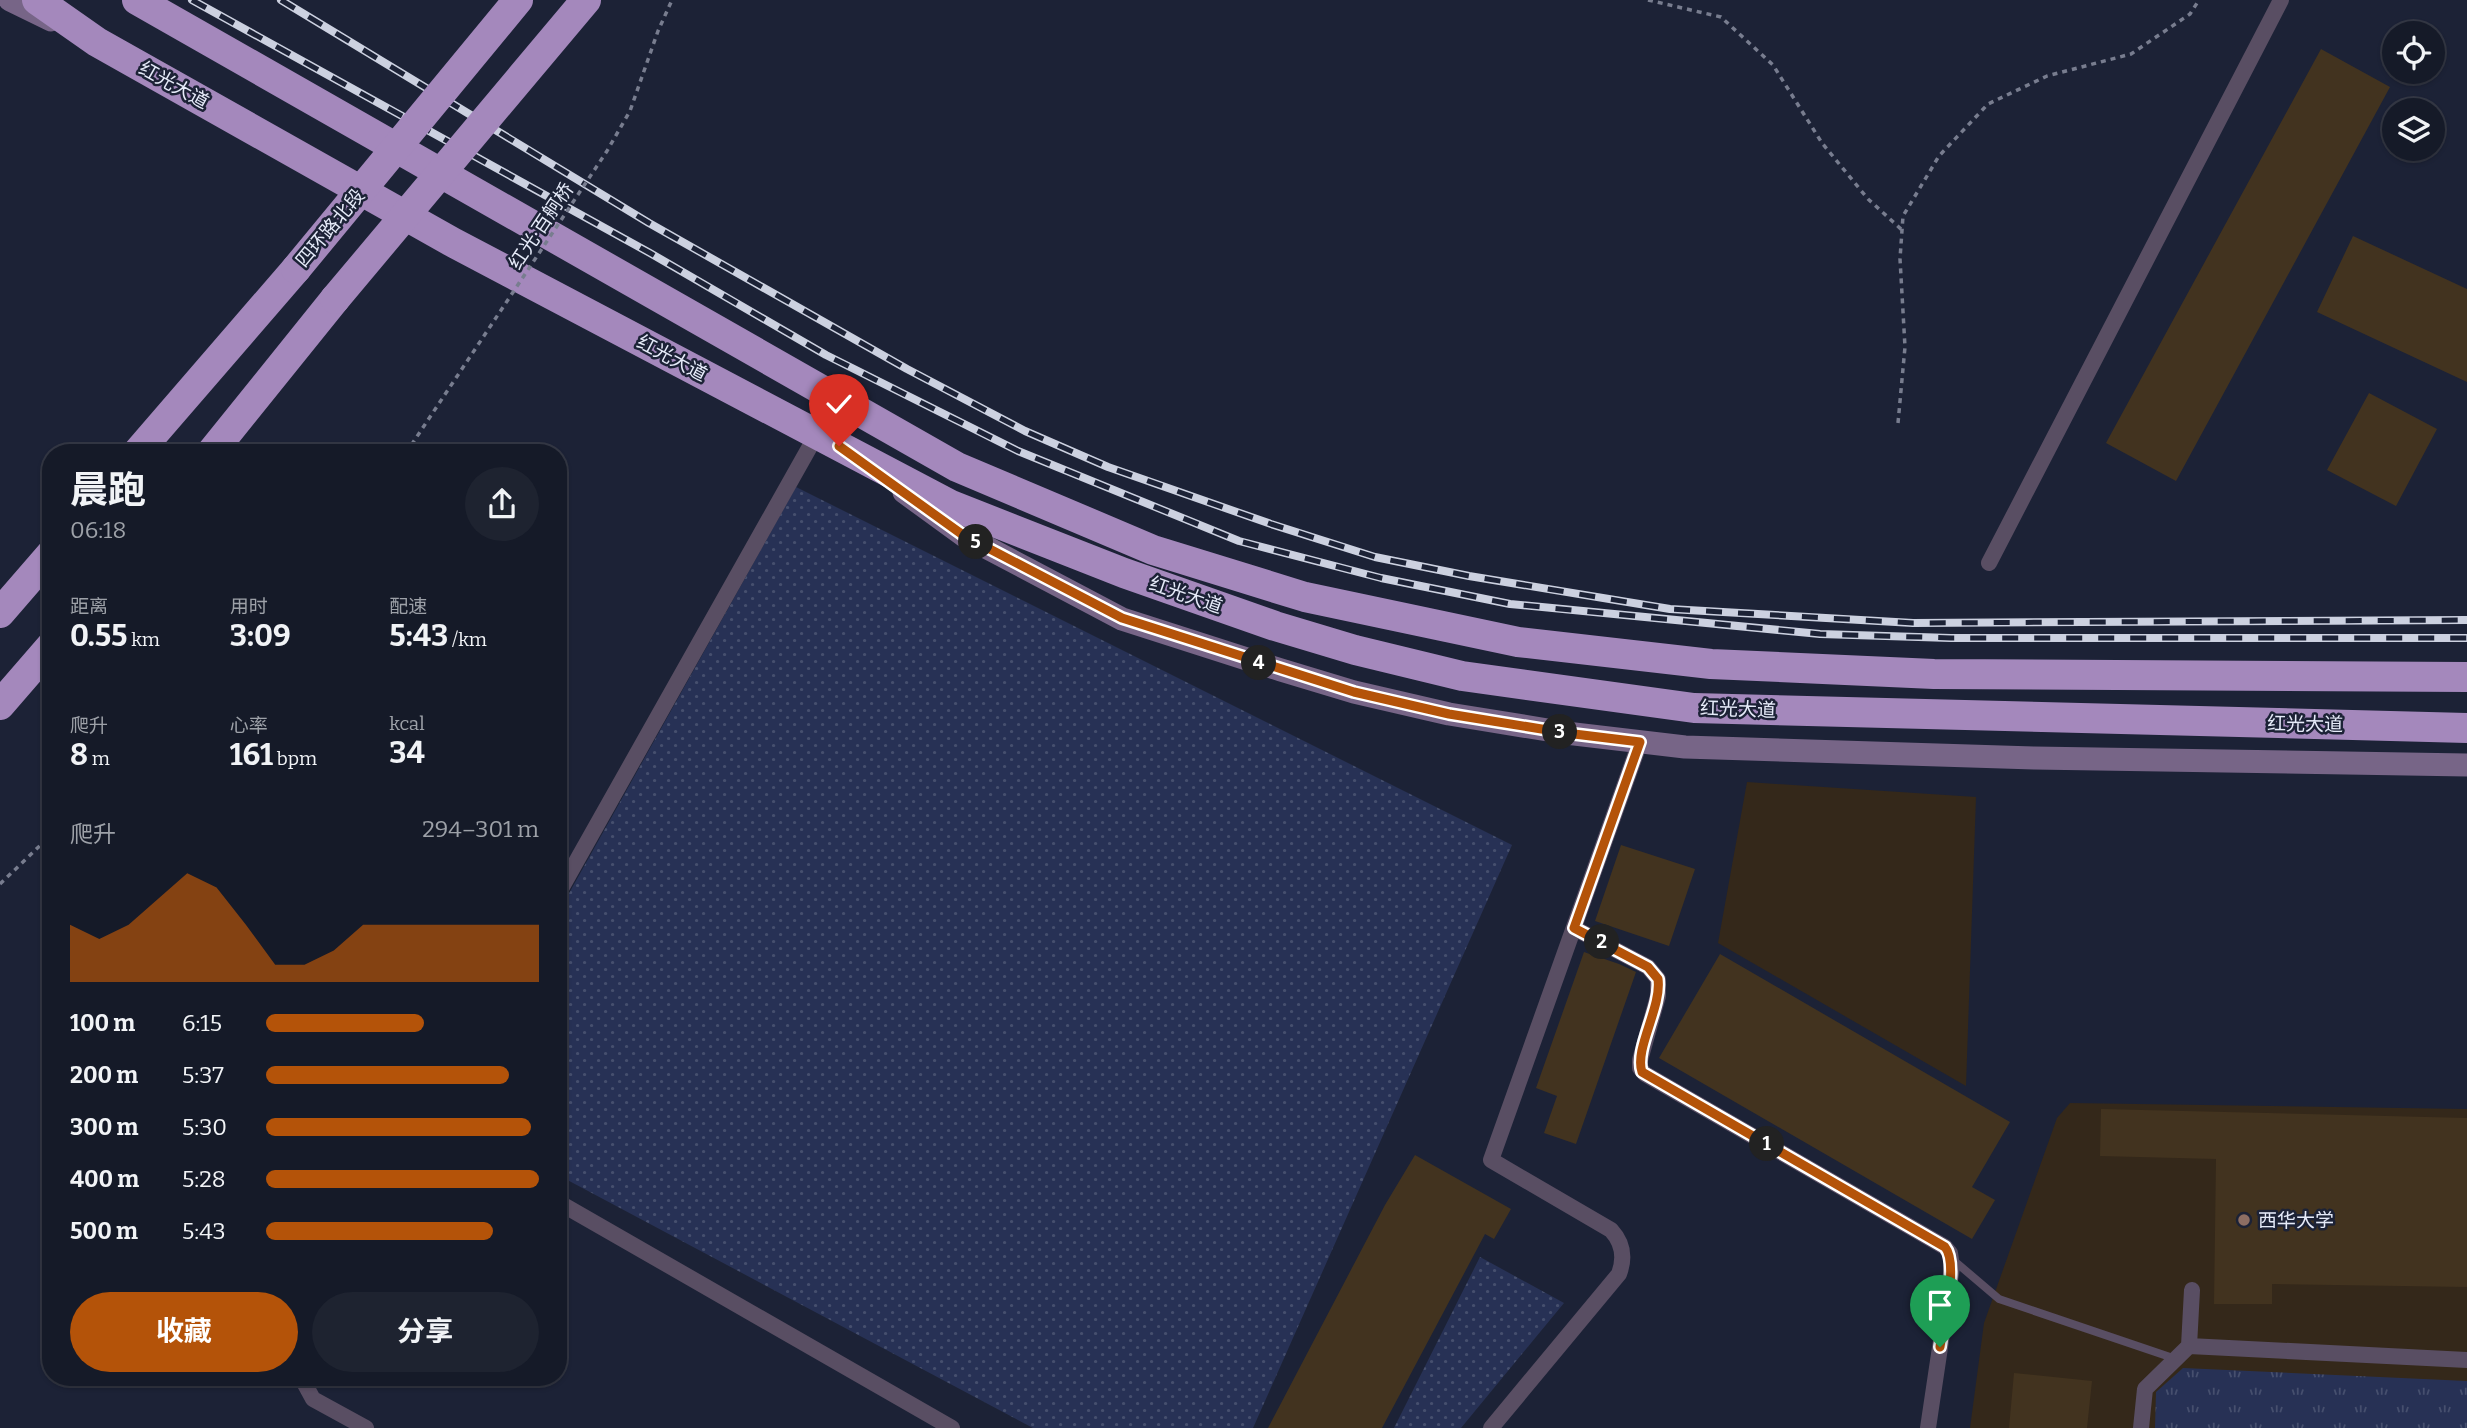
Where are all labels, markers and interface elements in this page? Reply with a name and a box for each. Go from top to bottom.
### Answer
map controls [2382,21,2445,161]
button: locate [2382,21,2445,84]
street label: 红光大道 [135,57,213,113]
button: layers [2382,98,2445,161]
street label: 红光·百舸桥 [504,179,578,273]
street label: 四环路北段 [291,184,369,272]
street label: 红光大道 [633,330,711,386]
pin [809,374,869,446]
icon: check [820,385,858,423]
text: 晨跑 [70,467,146,513]
button: share [465,467,539,541]
text: 06:18 [70,516,126,544]
pin: 5 [958,524,993,560]
text: 5 [970,530,981,553]
street label: 红光大道 [1146,572,1226,618]
text: 距离 [70,595,108,618]
text: 用时 [230,595,268,618]
text: 配速 [389,595,427,618]
text: 0.55 [70,618,127,654]
text: 3:09 [230,618,291,654]
text: 5:43 [389,618,448,654]
text: km [127,628,160,651]
text: /km [448,628,487,651]
pin: 4 [1242,646,1276,680]
text: 4 [1253,651,1264,674]
street label: 红光大道 [1700,696,1776,722]
text: kcal [389,712,425,735]
street label: 红光大道 [2267,712,2343,736]
text: 爬升 [70,714,108,737]
text: 心率 [230,714,268,737]
pin: 3 [1542,714,1578,750]
text: 3 [1554,720,1565,743]
text: 34 [389,735,425,771]
text: 8 [70,737,88,773]
text: 161 [230,737,273,773]
text: m [88,747,110,770]
text: bpm [273,747,317,770]
text: 294–301 m [422,815,539,843]
text: 爬升 [70,820,116,848]
pin: 2 [1584,925,1620,960]
text: 2 [1596,930,1607,953]
text: 100 m [70,1009,135,1037]
text: 6:15 [182,1009,222,1037]
text: 200 m [70,1061,138,1089]
text: 5:37 [182,1061,224,1089]
text: 300 m [70,1113,139,1141]
text: 5:30 [182,1113,227,1141]
pin: 1 [1750,1126,1784,1162]
text: 1 [1762,1132,1771,1155]
text: 400 m [70,1165,139,1193]
text: 5:28 [182,1165,225,1193]
place label: 西华大学 [2258,1209,2334,1232]
marker: 西华大学 [2236,1212,2252,1228]
text: 500 m [70,1217,138,1245]
text: 5:43 [182,1217,226,1245]
pin [1910,1275,1970,1347]
icon: arrive [1921,1286,1959,1324]
button: 收藏 [70,1292,298,1372]
button: 分享 [312,1292,539,1372]

